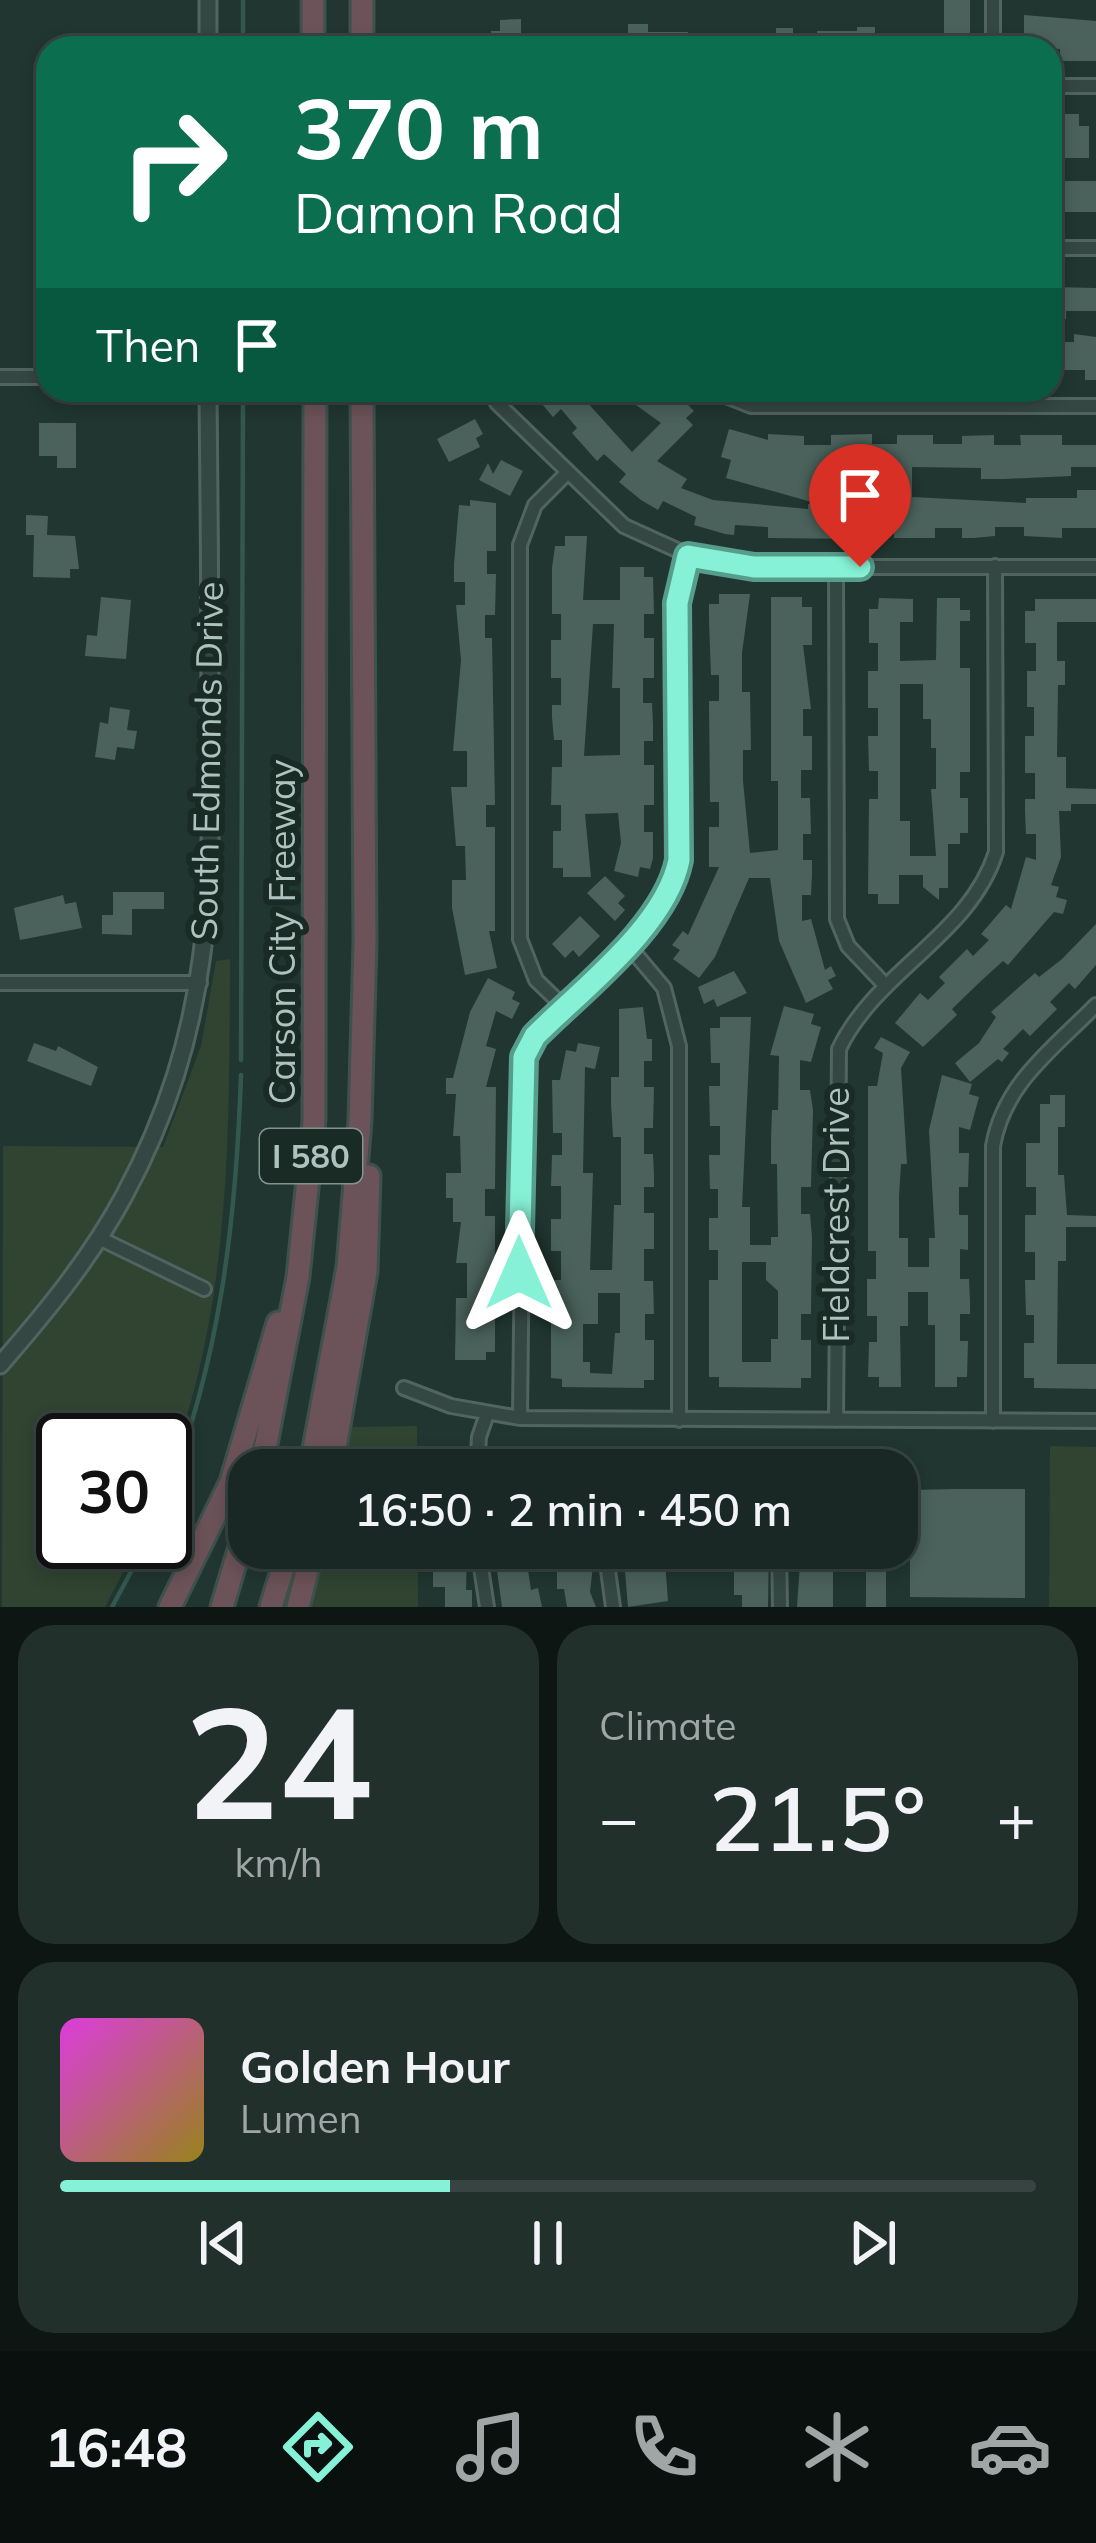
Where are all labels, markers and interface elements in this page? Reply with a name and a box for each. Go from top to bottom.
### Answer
text: 370 m [294,75,544,180]
icon: right [96,84,252,240]
text: Damon Road [294,179,623,247]
icon: arrive [224,312,290,378]
text: Then [96,317,200,373]
pin [809,444,911,567]
icon: arrive [827,462,893,528]
street label: South Edmonds Drive [181,581,232,941]
street label: Carson City Freeway [259,759,304,1105]
street label: Fieldcrest Drive [813,1087,858,1343]
road number: I 580 [260,1129,362,1183]
position arrow [456,1210,582,1336]
speed limit sign: 30 [36,1413,192,1569]
text: 16:50 · 2 min · 450 m [354,1481,792,1537]
text: 24 [185,1662,372,1858]
text: Climate [599,1701,737,1750]
text: 21.5° [709,1761,926,1874]
text: − [599,1776,639,1859]
text: + [996,1776,1036,1859]
text: km/h [234,1838,323,1887]
text: Golden Hour [240,2038,510,2094]
text: Lumen [240,2094,362,2143]
icon: previous [190,2210,256,2276]
icon: pause [515,2210,581,2276]
icon: next [840,2210,906,2276]
icon: directions [276,2405,360,2489]
icon: music [449,2405,533,2489]
icon: phone [622,2405,706,2489]
icon: climate [795,2405,879,2489]
icon: car [968,2405,1052,2489]
text: 16:48 [44,2413,187,2481]

